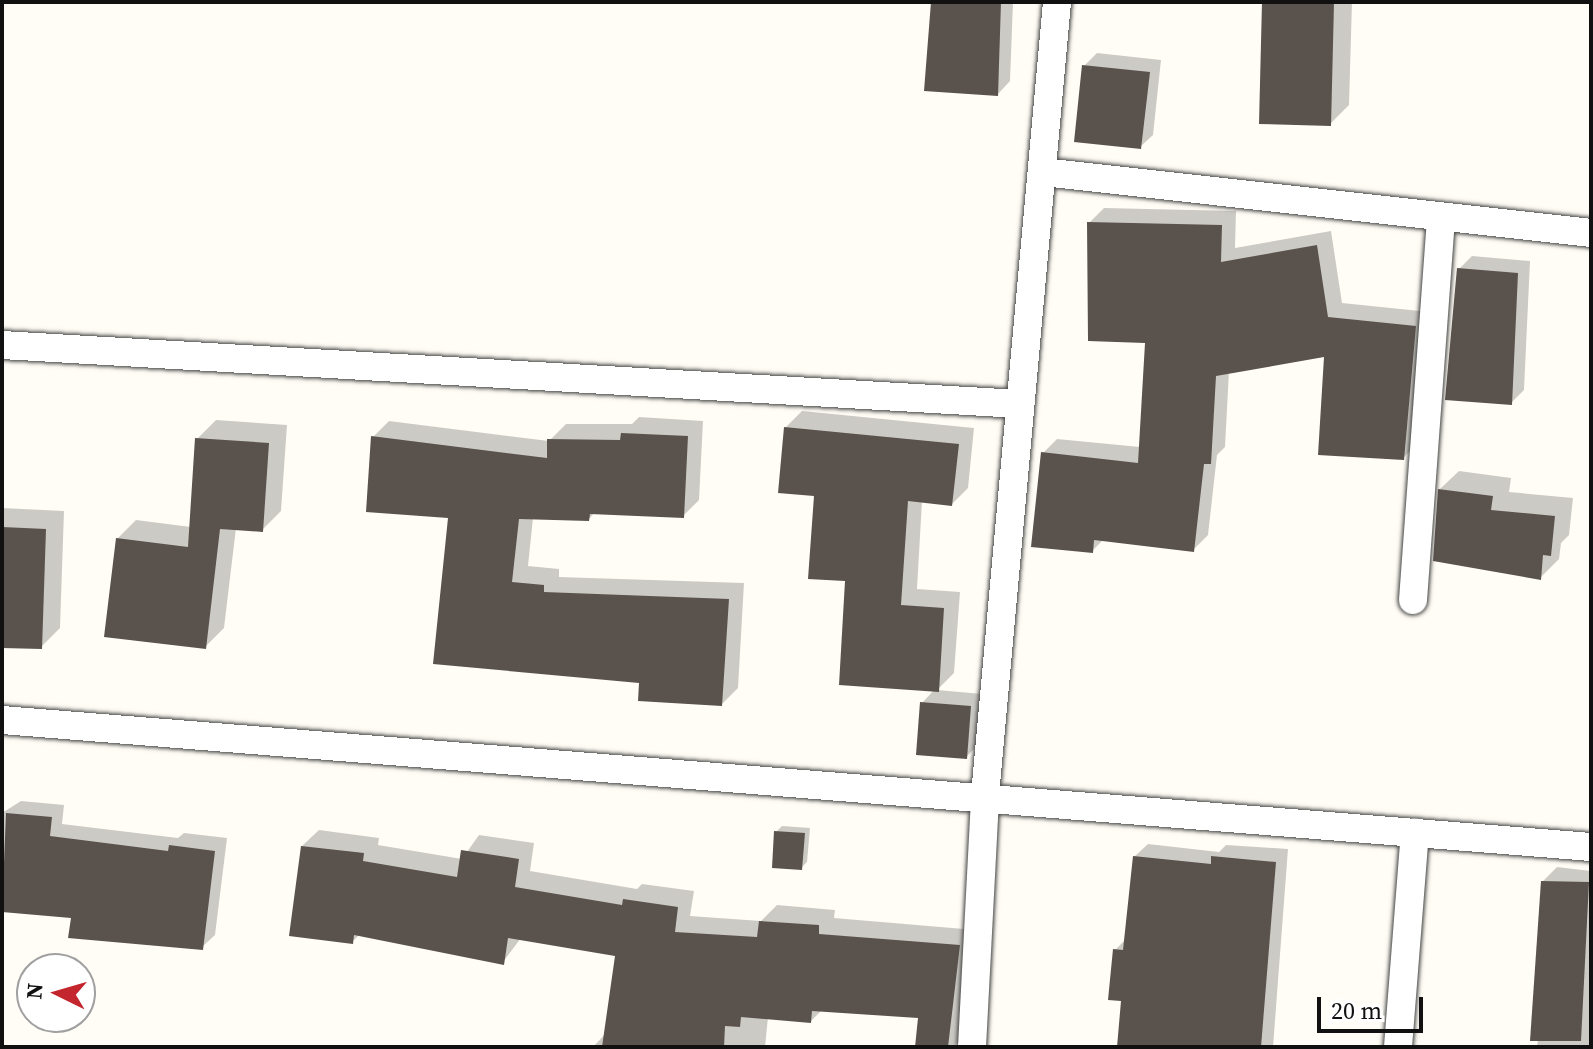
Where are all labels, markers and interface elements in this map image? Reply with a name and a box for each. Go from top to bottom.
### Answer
north arrow [16,953,96,1033]
scale bar [1321,981,1427,1031]
text: N [18,982,50,1000]
text: 20 m [1331,994,1382,1027]

